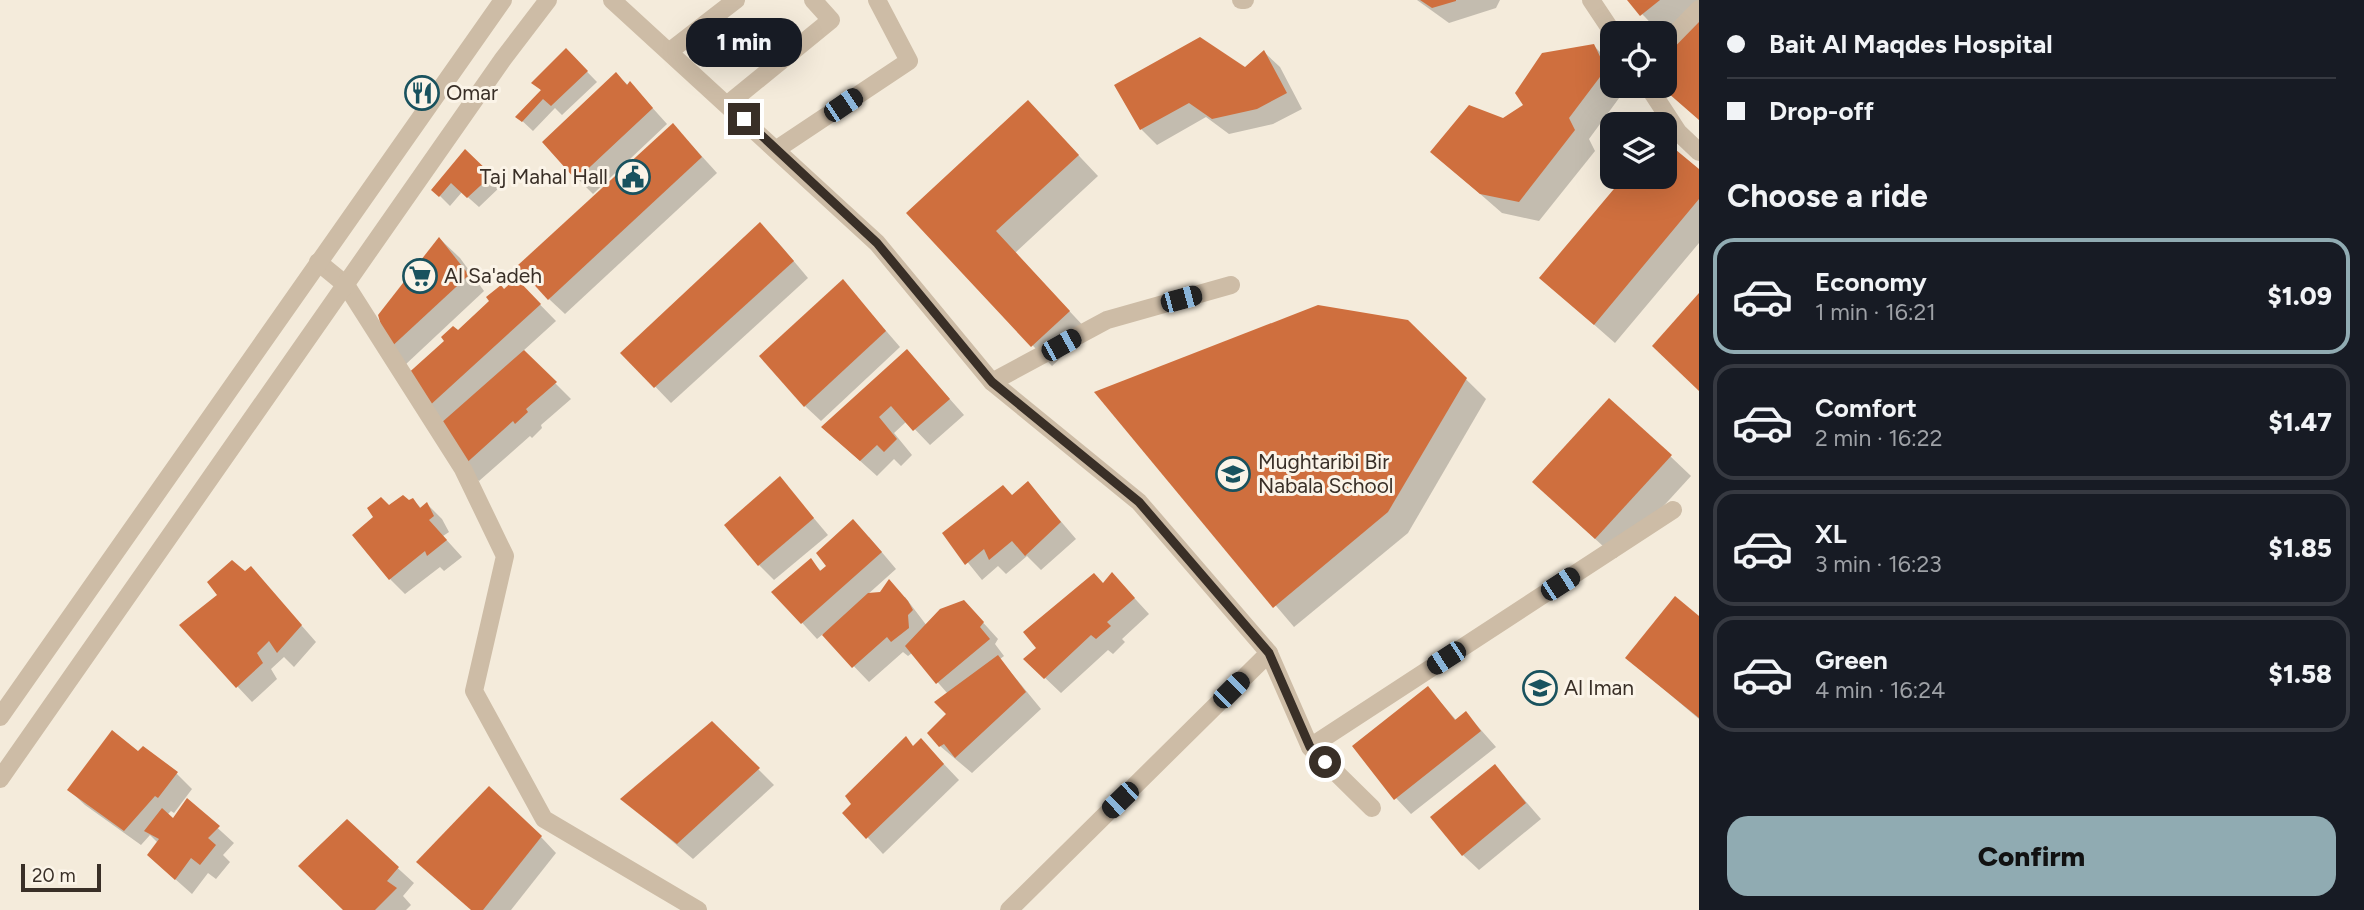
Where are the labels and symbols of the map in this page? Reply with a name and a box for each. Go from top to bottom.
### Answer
callout: 1 min [686,18,802,66]
restaurant icon: Omar [403,74,441,112]
place label: Omar [446,80,498,105]
car [820,85,867,125]
route end [728,103,760,135]
public building icon: Taj Mahal Hall [614,158,652,196]
place label: Taj Mahal Hall [480,164,608,189]
supermarket icon: Al Sa'adeh [401,257,439,295]
place label: Al Sa'adeh [444,263,542,288]
car [1158,283,1205,315]
car [1038,326,1085,364]
place label: Mughtaribi Bir Nabala School [1258,449,1393,498]
school or university icon: Mughtaribi Bir Nabala School [1214,455,1252,493]
car [1537,564,1584,604]
car [1423,638,1470,678]
car [1209,668,1254,712]
school or university icon: Al Iman [1521,669,1559,707]
place label: Al Iman [1564,675,1634,700]
route start [1309,746,1341,778]
car [1098,778,1143,822]
scale bar [21,861,102,893]

